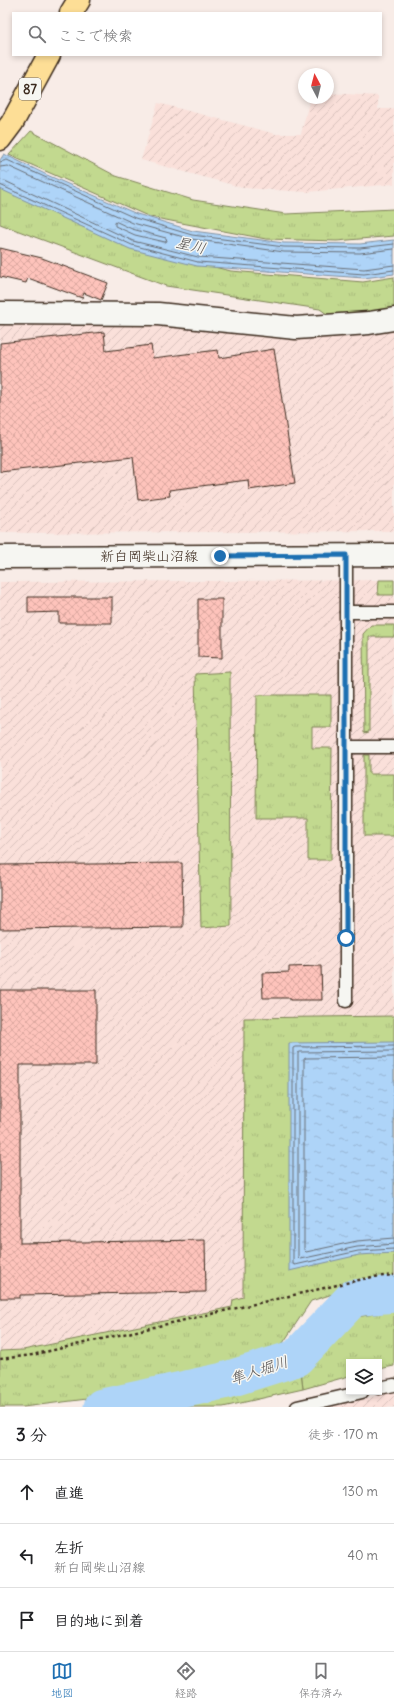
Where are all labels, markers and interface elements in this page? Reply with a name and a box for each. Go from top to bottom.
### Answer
search box [12,12,382,56]
icon: search [26,23,48,45]
text: ここで検索 [58,26,133,45]
north arrow [298,68,334,104]
road number: 87 [19,78,41,100]
water label: 星川 [174,232,208,258]
street label: 新白岡柴山沼線 [100,547,198,565]
route end [211,547,229,565]
route start [337,929,355,947]
water label: 隼人堀川 [228,1352,290,1388]
map controls [346,1359,382,1395]
button: layers [346,1359,382,1395]
text: 3 分 [16,1424,47,1446]
text: 徒歩 · 170 m [308,1426,378,1443]
icon: ahead [16,1481,38,1503]
text: 直進 [54,1483,84,1502]
text: 130 m [342,1483,378,1500]
text: 左折 [54,1538,84,1557]
icon: left [16,1545,38,1567]
text: 40 m [347,1547,378,1564]
text: 新白岡柴山沼線 [54,1559,145,1576]
icon: arrive [16,1609,38,1631]
text: 目的地に到着 [54,1611,144,1630]
tab: 地図 [51,1660,73,1700]
tab: 経路 [175,1660,197,1700]
tab: 保存済み [299,1660,343,1700]

